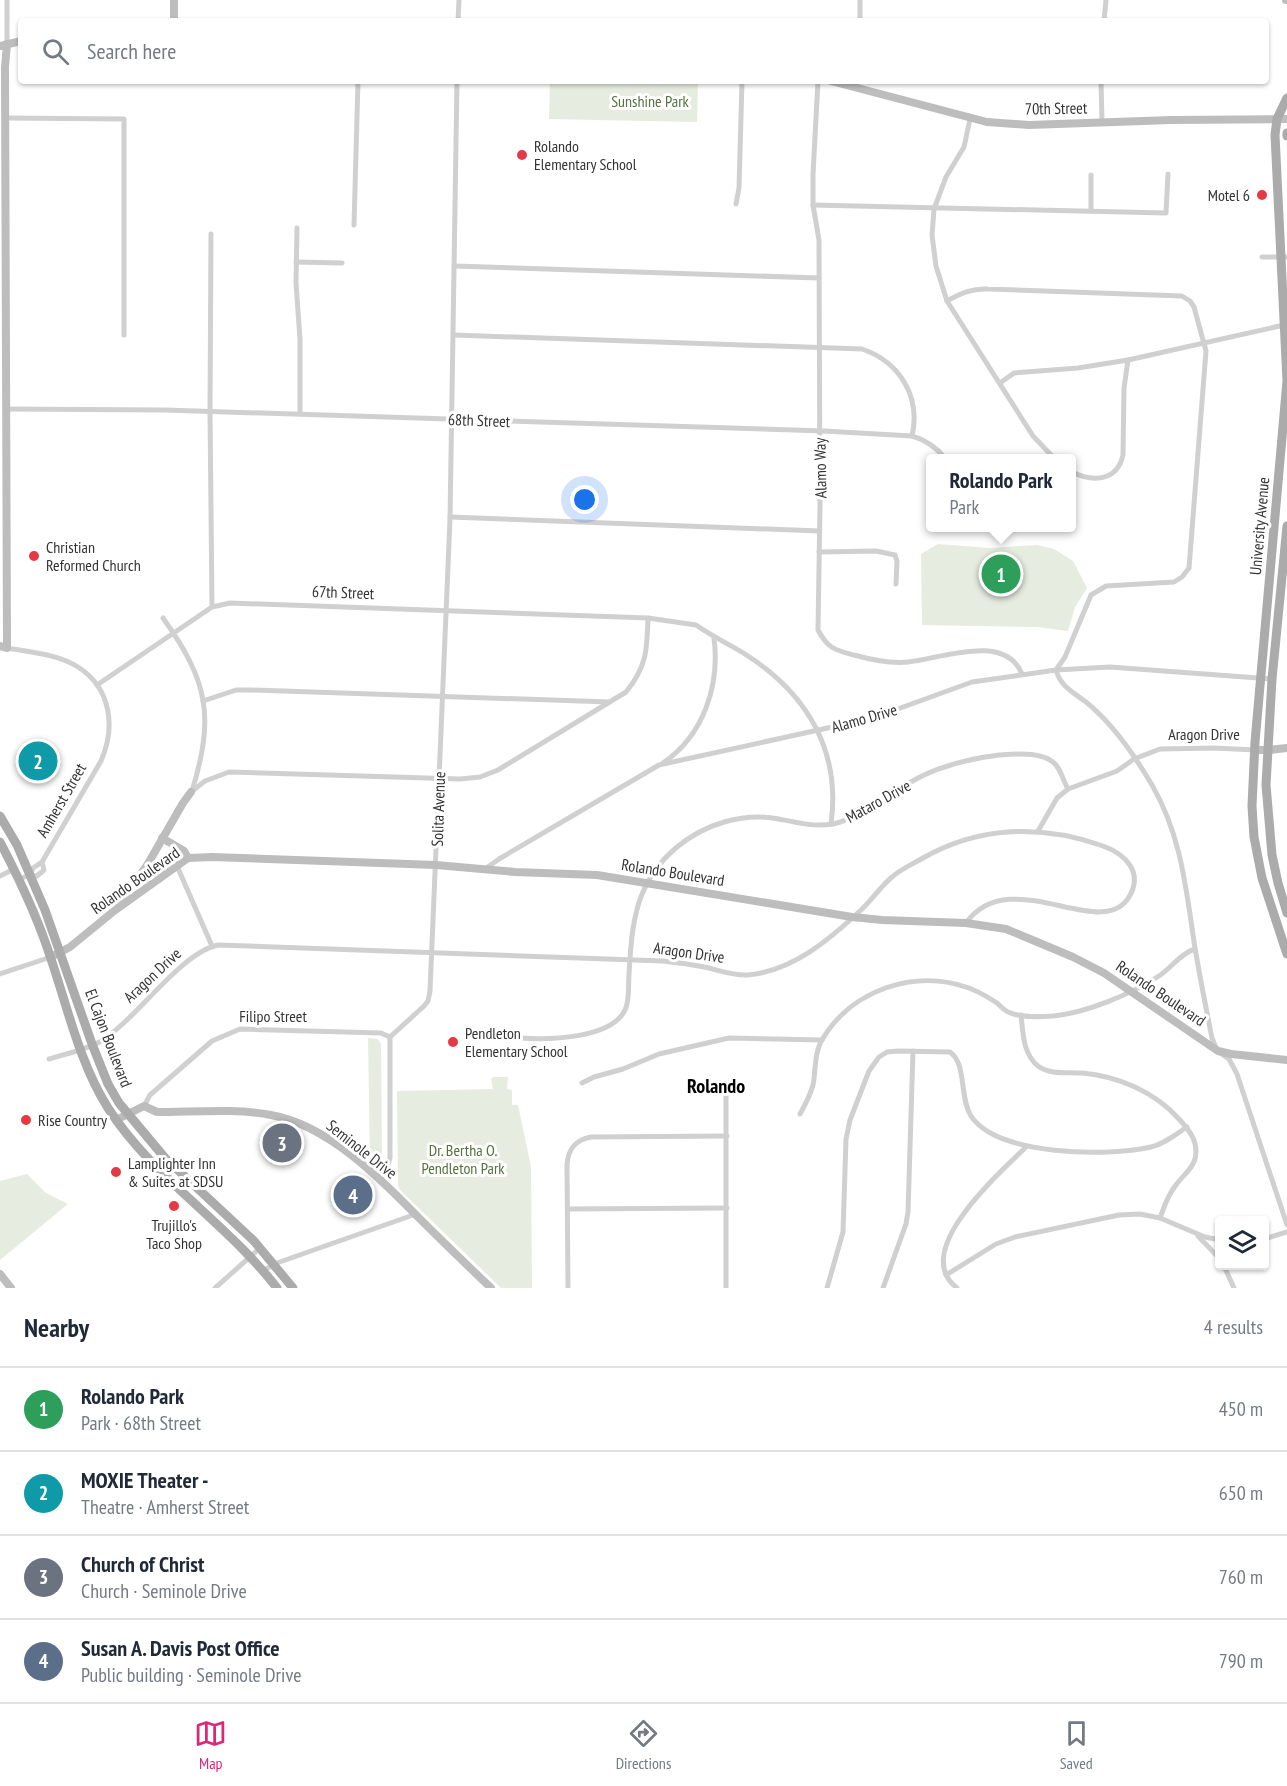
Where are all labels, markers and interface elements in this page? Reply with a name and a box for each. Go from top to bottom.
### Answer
search box [18,18,1269,84]
icon: search [39,35,72,68]
text: Search here [87,37,176,65]
park label: Sunshine Park [611,91,690,111]
street label: 70th Street [1025,97,1088,119]
place label: Rolando Elementary School [534,136,637,174]
marker: Rolando Elementary School [515,148,529,162]
place label: Motel 6 [1208,185,1250,205]
marker: Motel 6 [1255,188,1269,202]
street label: 68th Street [447,409,511,431]
street label: Alamo Way [809,437,831,499]
popup [926,454,1076,532]
text: Rolando Park [950,466,1052,494]
street label: University Avenue [1245,476,1273,576]
your location [570,485,599,514]
text: Park [950,494,979,520]
place label: Christian Reformed Church [46,537,141,575]
marker: Christian Reformed Church [27,549,41,563]
pin: 1 [982,552,1020,596]
street label: 67th Street [312,581,375,603]
street label: Alamo Drive [829,699,899,737]
street label: Aragon Drive [1168,724,1240,744]
pin: 2 [18,738,57,783]
street label: Amherst Street [32,759,91,841]
street label: Solita Avenue [427,771,449,847]
street label: Mataro Drive [842,775,914,827]
street label: Rolando Boulevard [87,842,183,918]
street label: Rolando Boulevard [620,854,726,890]
street label: Aragon Drive [652,937,726,967]
street label: Aragon Drive [119,943,185,1007]
street label: Rolando Boulevard [1112,956,1210,1030]
street label: El Cajon Boulevard [81,986,137,1090]
street label: Filipo Street [239,1006,307,1026]
place label: Pendleton Elementary School [465,1023,568,1061]
marker: Pendleton Elementary School [446,1035,460,1049]
district label: Rolando [687,1073,745,1099]
place label: Rise Country [38,1110,107,1130]
marker: Rise Country [19,1113,33,1127]
street label: Seminole Drive [323,1115,401,1183]
pin: 3 [262,1120,302,1166]
park label: Dr. Bertha O. Pendleton Park [421,1140,505,1178]
place label: Lamplighter Inn & Suites at SDSU [128,1153,223,1191]
marker: Lamplighter Inn & Suites at SDSU [109,1165,123,1179]
pin: 4 [334,1172,372,1218]
marker: Trujillo's Taco Shop [167,1199,181,1213]
place label: Trujillo's Taco Shop [146,1215,202,1253]
map controls [1215,1216,1269,1270]
button: layers [1215,1216,1269,1270]
text: Nearby [24,1311,89,1344]
text: 4 results [1204,1314,1263,1340]
text: Rolando Park [81,1382,184,1410]
text: 1 [39,1396,48,1422]
text: 450 m [1219,1396,1263,1422]
text: Park · 68th Street [81,1410,201,1436]
text: MOXIE Theater - [81,1466,209,1494]
text: 2 [39,1480,48,1506]
text: 650 m [1219,1480,1263,1506]
text: Theatre · Amherst Street [81,1494,249,1520]
text: Church of Christ [81,1550,204,1578]
text: 3 [39,1564,48,1590]
text: 760 m [1219,1564,1263,1590]
text: Church · Seminole Drive [81,1578,247,1604]
text: Susan A. Davis Post Office [81,1634,280,1662]
text: 4 [39,1648,48,1674]
text: 790 m [1219,1648,1263,1674]
text: Public building · Seminole Drive [81,1662,301,1688]
tab: Map [194,1717,227,1773]
tab: Directions [616,1717,671,1773]
tab: Saved [1060,1717,1093,1773]

